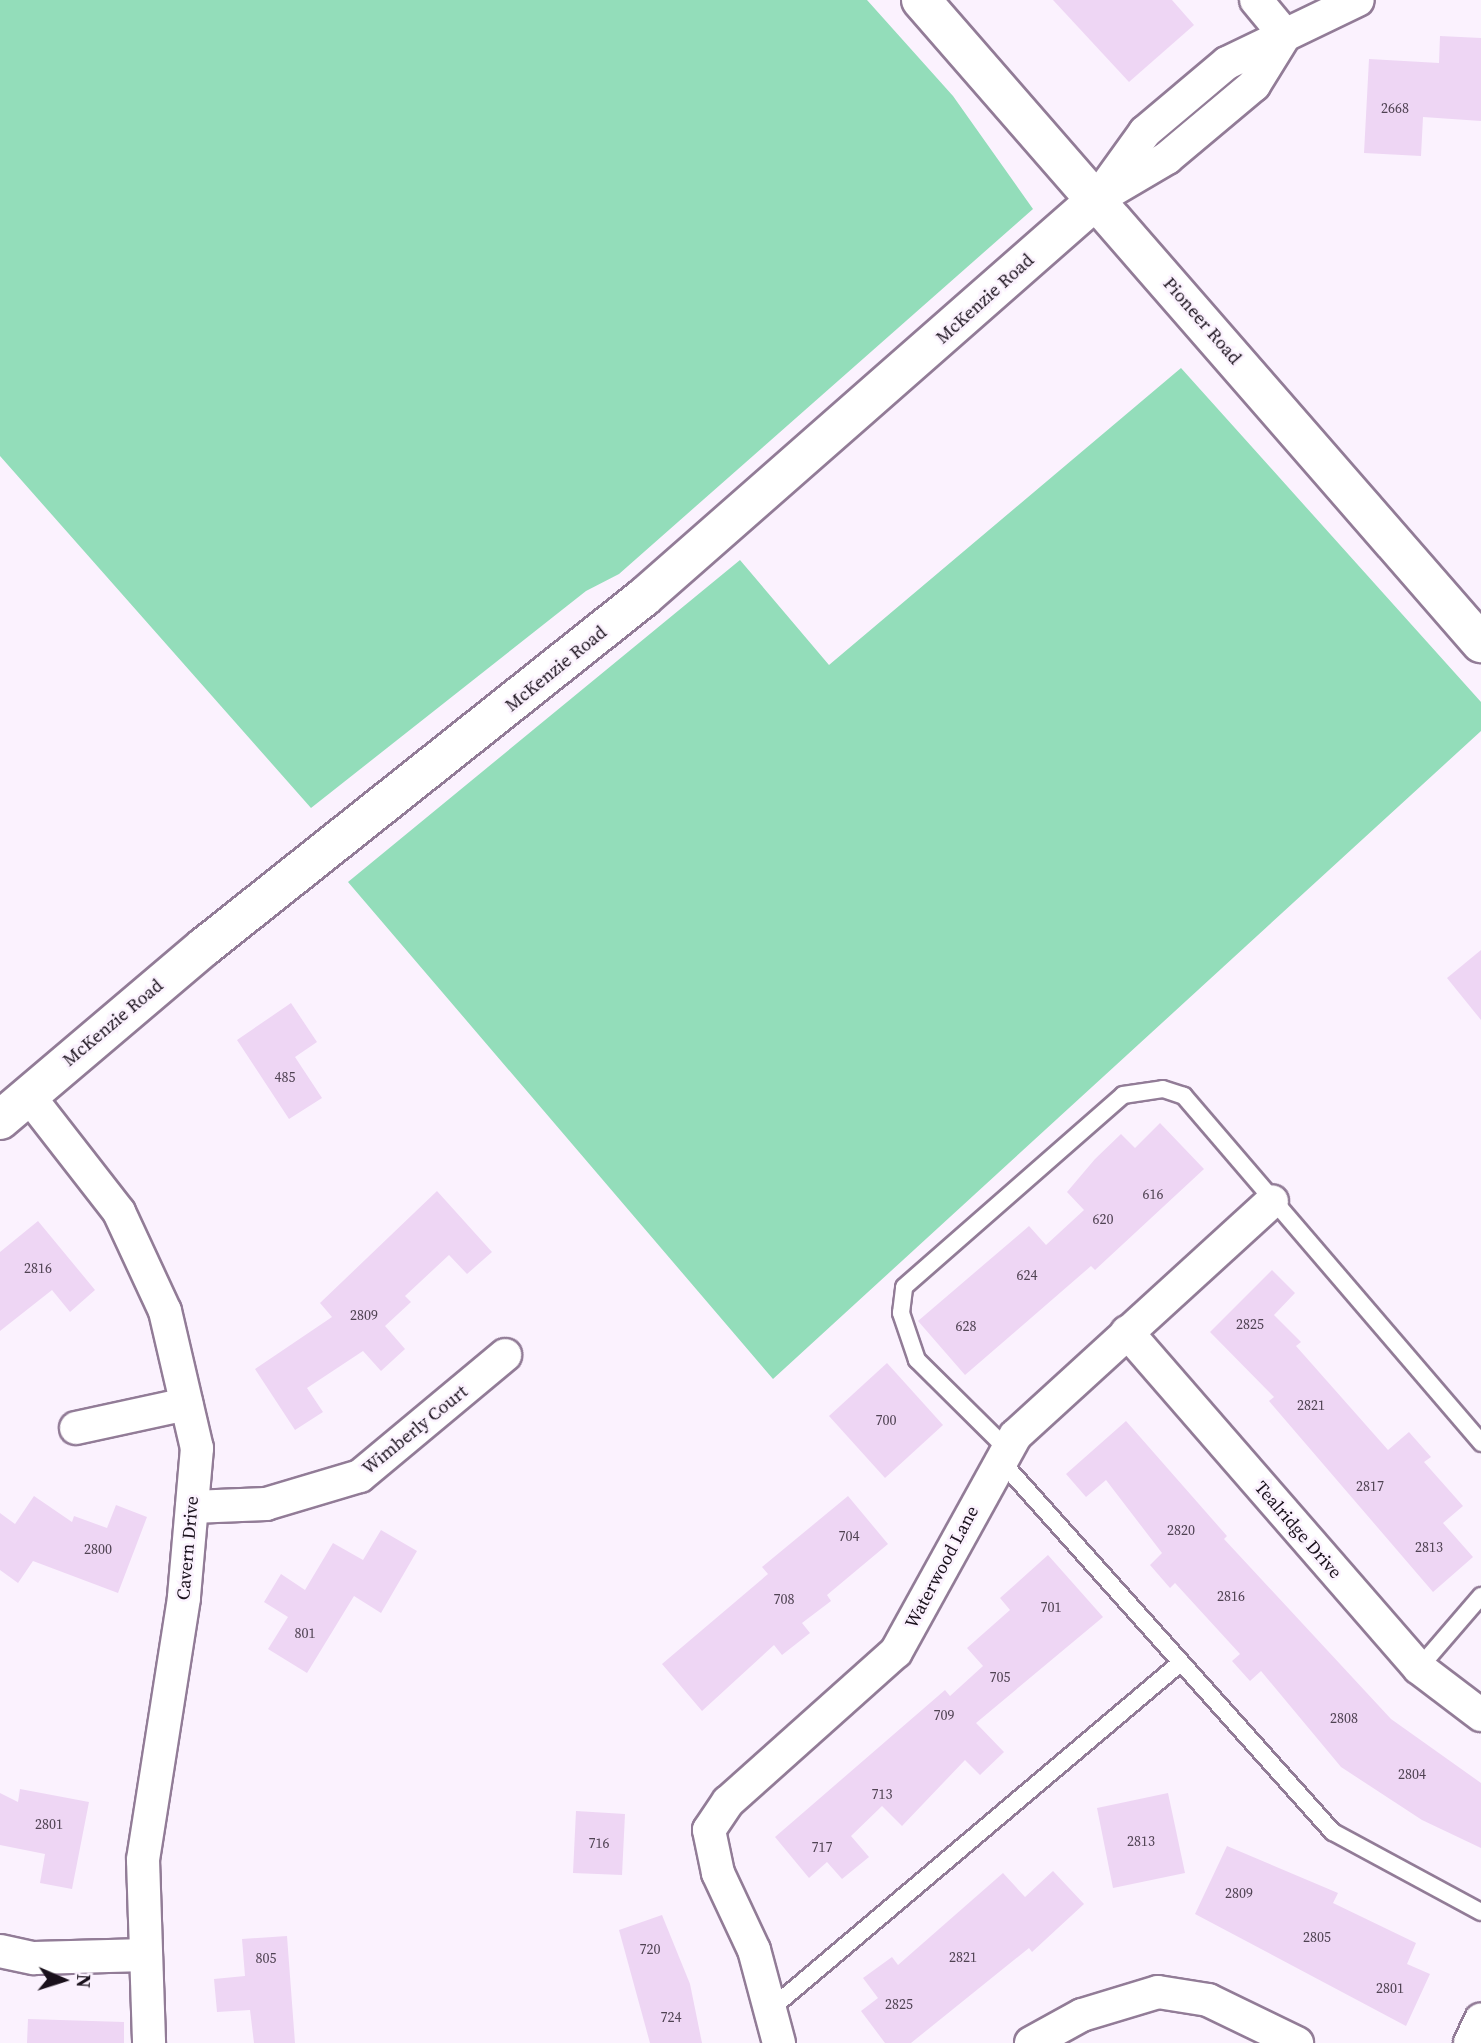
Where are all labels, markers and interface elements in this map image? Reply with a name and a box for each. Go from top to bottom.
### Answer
house number: 2668 [1381,100,1409,116]
street label: McKenzie Road [932,250,1038,348]
street label: Pioneer Road [1158,273,1246,369]
street label: McKenzie Road [501,622,611,716]
street label: McKenzie Road [59,975,167,1071]
house number: 485 [275,1069,295,1085]
house number: 616 [1143,1186,1163,1202]
house number: 620 [1093,1211,1113,1227]
house number: 2816 [24,1260,52,1276]
house number: 624 [1017,1267,1037,1283]
house number: 2809 [350,1307,378,1323]
house number: 2825 [1236,1316,1264,1332]
house number: 628 [956,1318,976,1334]
street label: Wimberly Court [358,1381,472,1479]
house number: 2821 [1297,1397,1325,1413]
house number: 700 [876,1412,896,1428]
street label: Tealridge Drive [1250,1477,1346,1583]
house number: 2817 [1356,1478,1384,1494]
street label: Cavern Drive [173,1495,203,1601]
street label: Waterwood Lane [901,1502,983,1632]
house number: 2820 [1167,1522,1195,1538]
house number: 704 [839,1528,859,1544]
house number: 2813 [1415,1539,1443,1555]
house number: 2800 [84,1541,112,1557]
house number: 2816 [1217,1588,1245,1604]
house number: 708 [774,1591,794,1607]
house number: 701 [1041,1599,1061,1615]
house number: 801 [295,1625,315,1641]
house number: 705 [990,1669,1010,1685]
house number: 709 [934,1707,954,1723]
house number: 2808 [1330,1710,1358,1726]
house number: 2804 [1398,1766,1426,1782]
house number: 713 [872,1786,892,1802]
house number: 2801 [35,1816,63,1832]
house number: 2813 [1127,1833,1155,1849]
house number: 716 [589,1835,609,1851]
house number: 717 [812,1839,832,1855]
house number: 2809 [1225,1885,1253,1901]
house number: 2805 [1303,1929,1331,1945]
house number: 720 [640,1941,660,1957]
north arrow [28,1945,98,2015]
house number: 2821 [949,1949,977,1965]
house number: 805 [256,1950,276,1966]
text: N [71,1974,97,1989]
house number: 2801 [1376,1980,1404,1996]
house number: 2825 [885,1996,913,2012]
house number: 724 [661,2009,681,2025]

